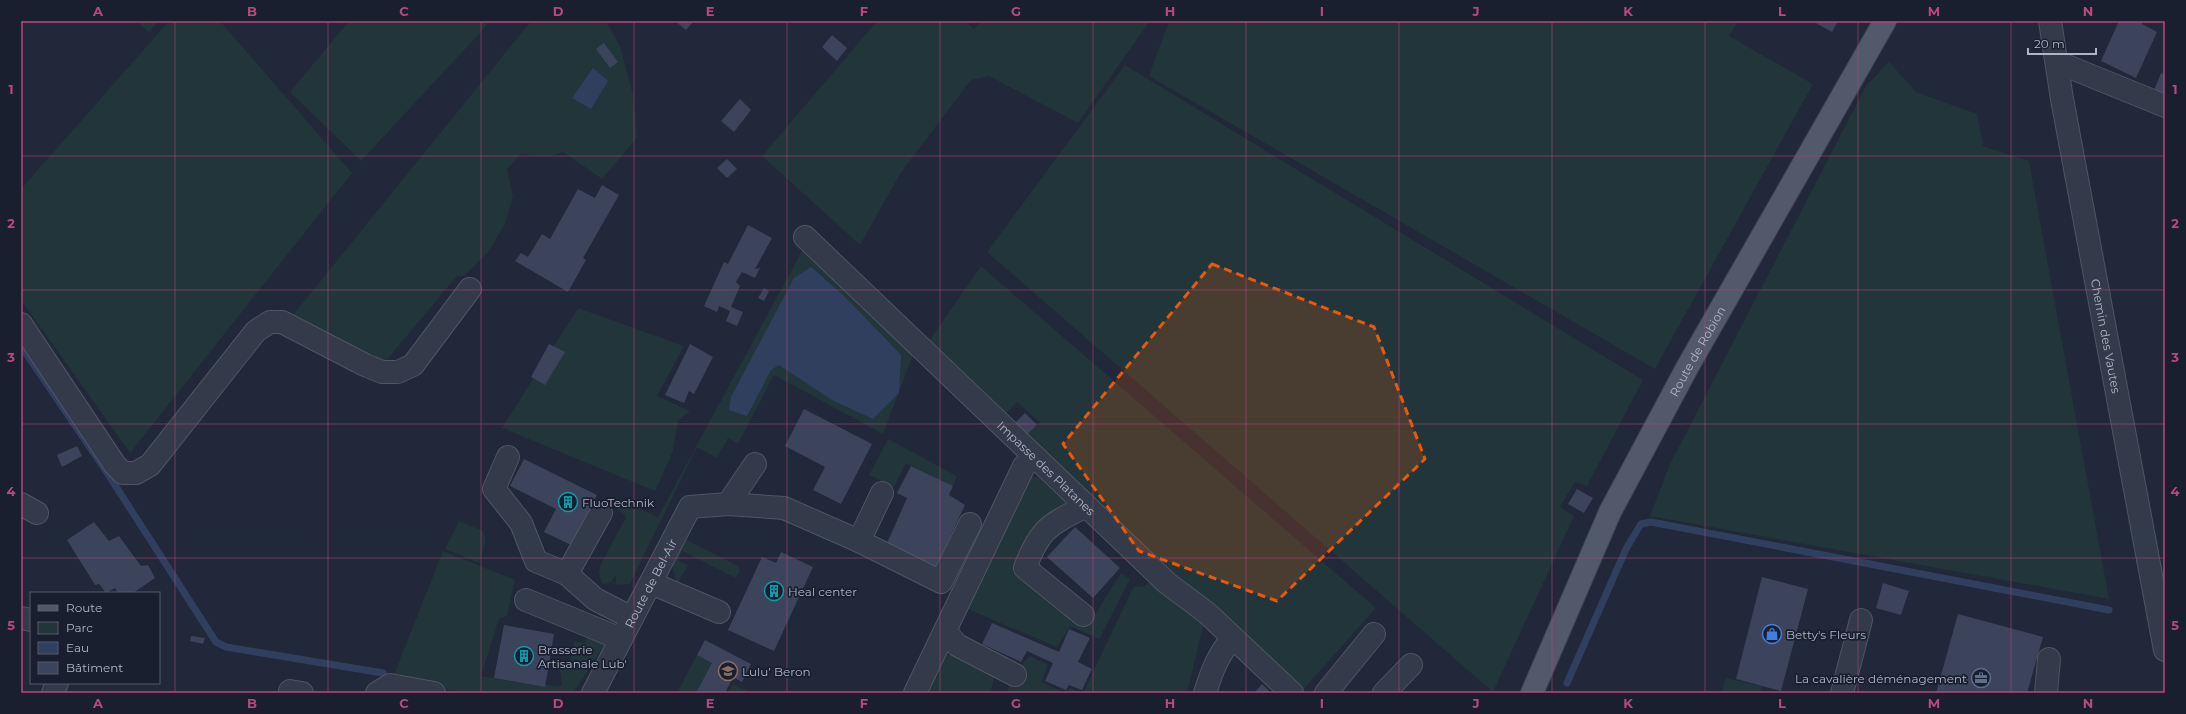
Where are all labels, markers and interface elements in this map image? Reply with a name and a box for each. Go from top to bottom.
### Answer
text: A [92,3,104,19]
text: B [247,3,257,19]
text: C [399,3,409,19]
text: D [553,3,564,19]
text: E [706,3,715,19]
text: F [860,3,868,19]
text: G [1011,3,1021,19]
text: H [1165,3,1175,19]
text: I [1320,3,1324,19]
text: J [1471,3,1480,19]
text: K [1623,3,1633,19]
text: L [1778,3,1786,19]
text: M [1928,3,1940,19]
text: N [2083,3,2093,19]
scale bar [2028,30,2096,56]
text: 20 m [2034,36,2065,51]
text: 1 [8,81,14,97]
text: 1 [2172,81,2178,97]
text: 2 [7,215,15,231]
text: 2 [2171,215,2179,231]
street label: Chemin des Vautes [2088,277,2124,395]
street label: Route de Robion [1666,303,1728,399]
text: 3 [6,349,15,365]
text: 3 [2170,349,2179,365]
street label: Impasse des Platanes [994,417,1099,518]
text: 4 [7,483,16,499]
text: 4 [2171,483,2180,499]
building icon: FluoTechnik [557,491,579,513]
place label: FluoTechnik [582,495,655,510]
street label: Route de Bel-Air [621,536,680,630]
building icon: Heal center [763,580,785,602]
place label: Heal center [788,584,857,599]
legend [30,592,160,684]
text: Route [66,600,102,615]
text: 5 [7,617,15,633]
text: 5 [2171,617,2179,633]
text: Parc [66,620,93,635]
shop icon: Betty's Fleurs [1761,623,1783,645]
place label: Betty's Fleurs [1786,627,1866,642]
text: Eau [66,640,89,655]
place label: Brasserie Artisanale Lub' [538,642,627,671]
building icon: Brasserie Artisanale Lub' [513,645,535,667]
text: Bâtiment [66,660,123,675]
school or university icon: Lulu’ Beron [717,660,739,682]
place label: Lulu’ Beron [742,664,811,679]
office icon: La cavalière déménagement [1970,667,1992,689]
place label: La cavalière déménagement [1795,671,1967,686]
text: A [92,695,104,711]
text: B [247,695,257,711]
text: C [399,695,409,711]
text: D [553,695,564,711]
text: E [706,695,715,711]
text: F [860,695,868,711]
text: G [1011,695,1021,711]
text: H [1165,695,1175,711]
text: I [1320,695,1324,711]
text: J [1471,695,1480,711]
text: K [1623,695,1633,711]
text: L [1778,695,1786,711]
text: M [1928,695,1940,711]
text: N [2083,695,2093,711]

